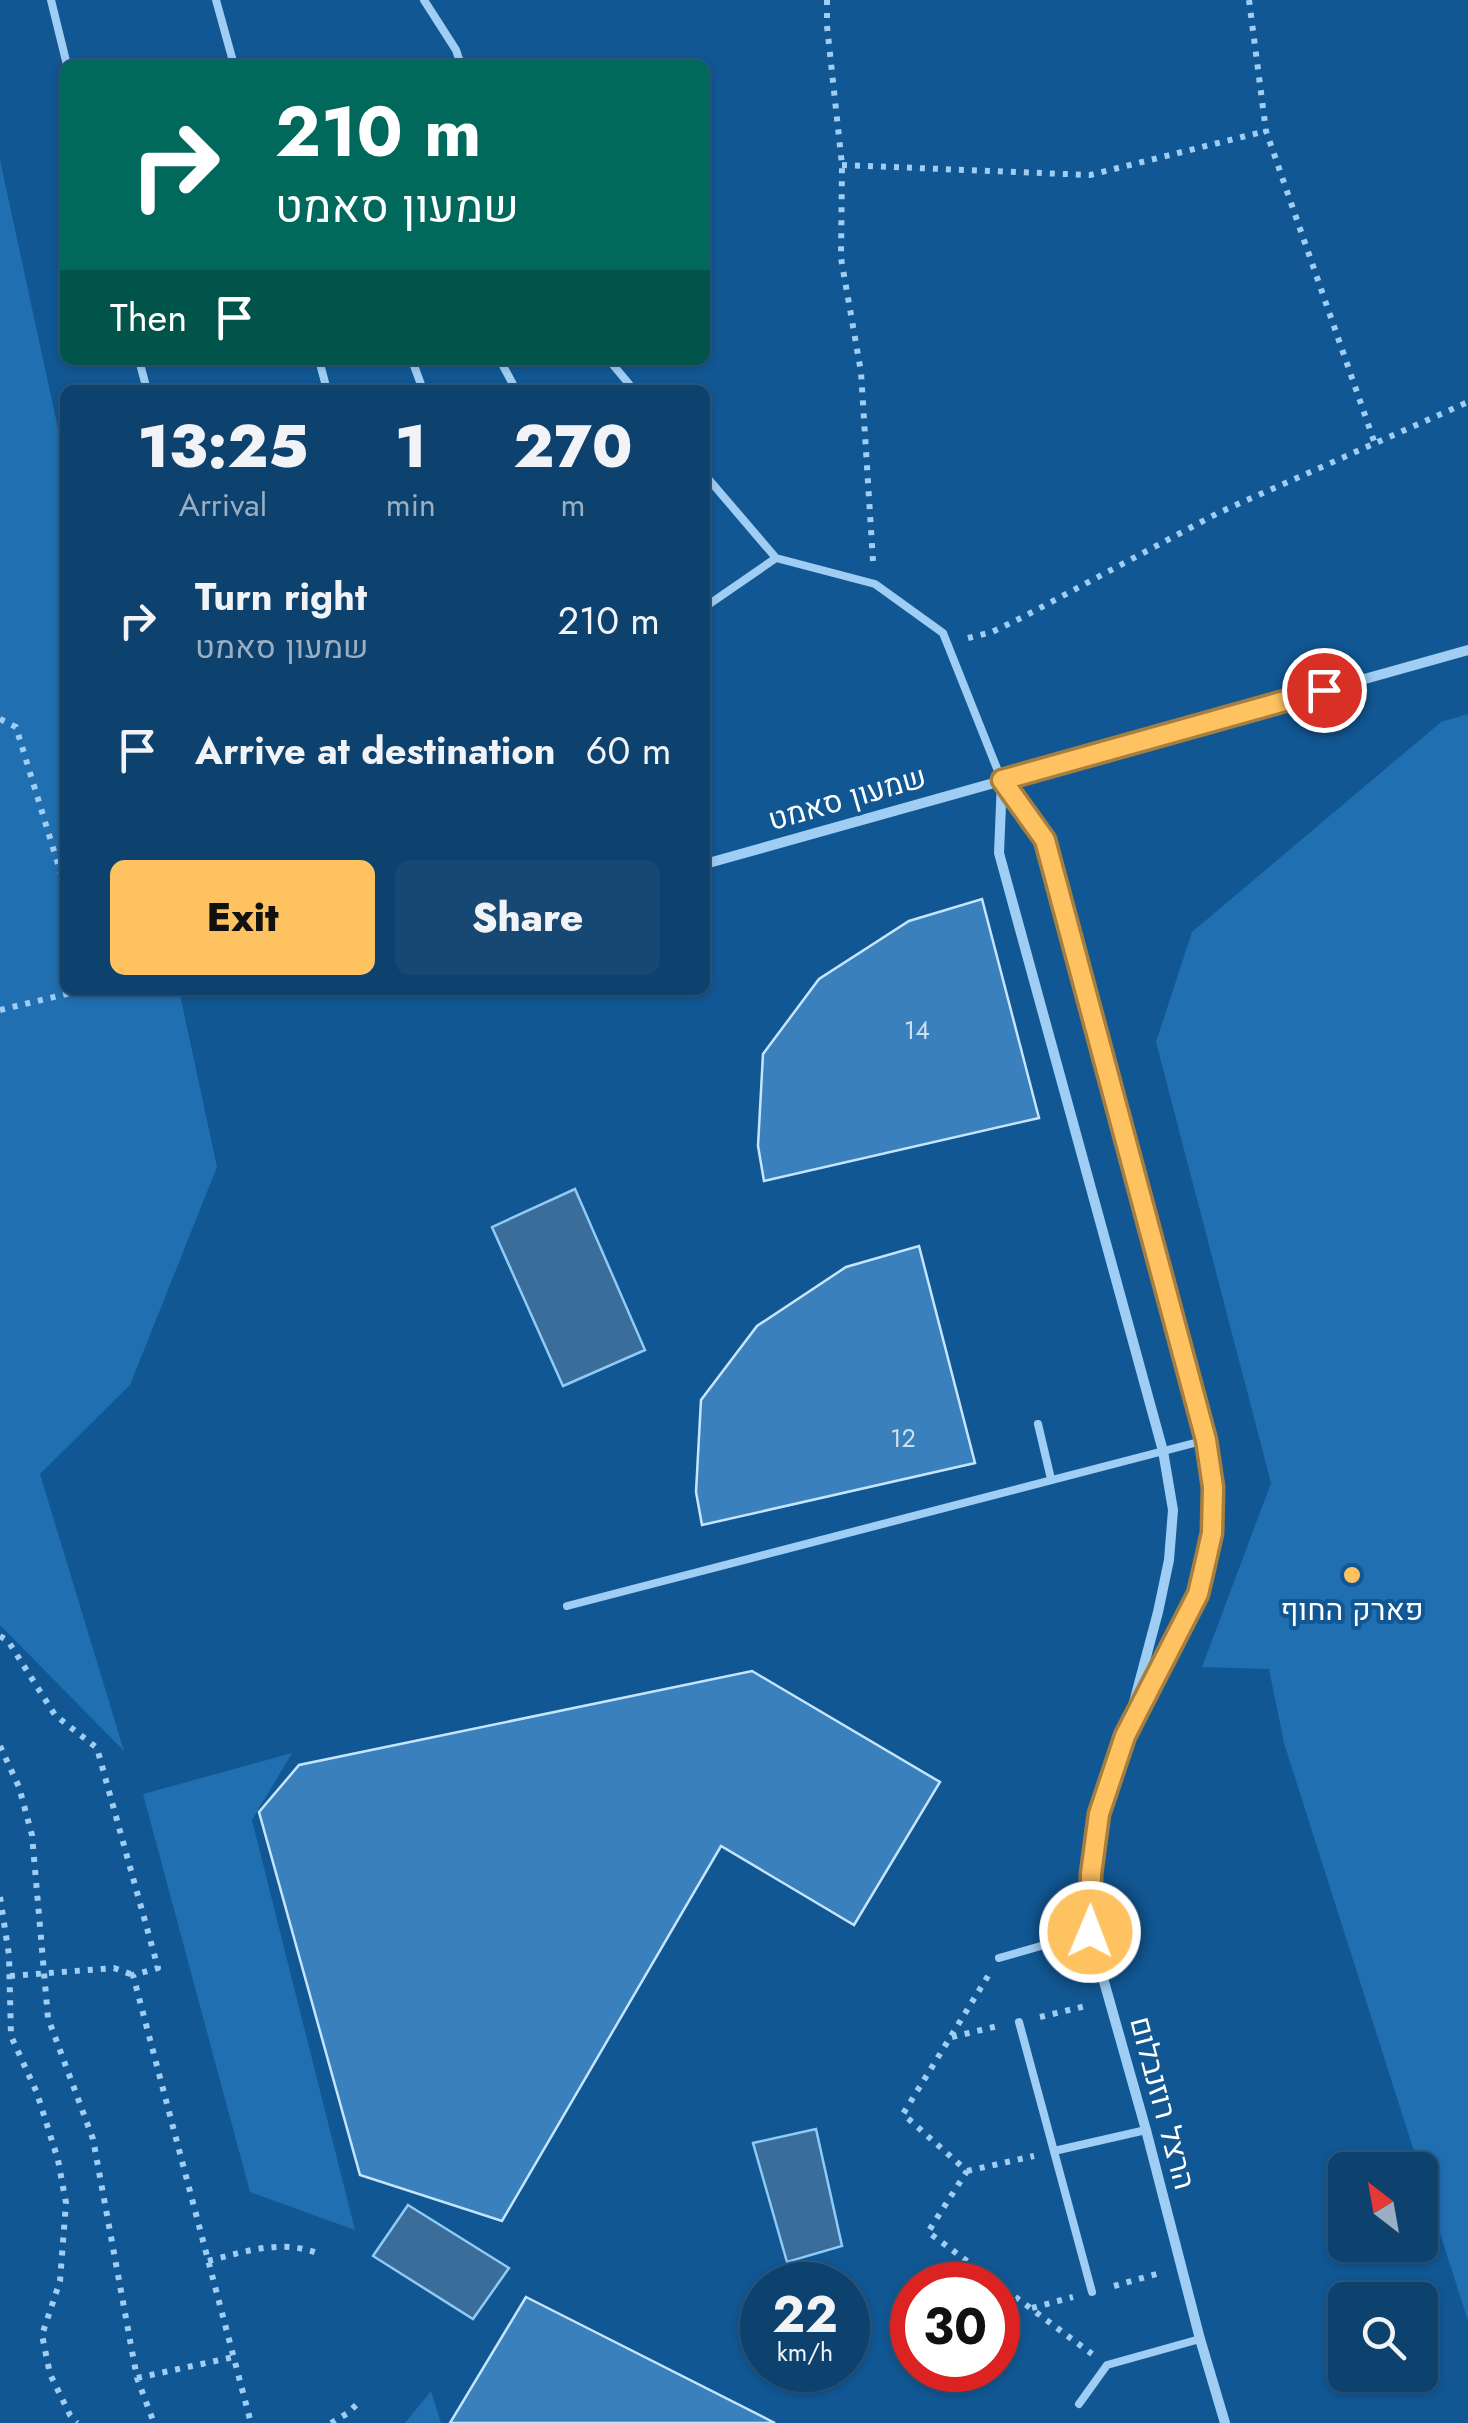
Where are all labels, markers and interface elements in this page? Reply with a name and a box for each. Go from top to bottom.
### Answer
text: 210 m [275,81,481,182]
icon: right [110,100,240,230]
text: שמעון סאמט [275,174,519,239]
text: Then [110,290,187,345]
icon: arrive [207,290,262,345]
text: 13:25 [137,403,308,490]
text: 1 [395,403,427,490]
text: 270 [513,403,633,490]
text: Arrival [179,482,267,528]
text: min [386,482,436,528]
text: m [560,482,585,528]
text: Turn right [195,569,367,624]
icon: right [110,593,165,648]
text: 210 m [557,593,660,648]
text: שמעון סאמט [195,624,368,670]
pin [1282,648,1367,733]
icon: arrive [1297,663,1352,718]
icon: arrive [110,723,165,778]
text: Arrive at destination [195,723,556,778]
text: 60 m [586,723,671,778]
street label: שמעון סאמט [763,755,931,841]
button: Exit [110,860,375,975]
button: Share [395,860,660,975]
house number: 14 [904,1012,930,1048]
house number: 12 [890,1420,916,1456]
marker: פארק החוף [1341,1564,1363,1586]
place label: פארק החוף [1281,1588,1423,1631]
position arrow [1038,1880,1142,1984]
street label: הרצל רוזנבלום [1119,2012,1207,2194]
north arrow [1328,2152,1438,2262]
map controls [1328,2152,1438,2392]
speed limit sign: 30 [890,2262,1020,2392]
text: 22 [772,2278,838,2351]
button: search [1328,2282,1438,2392]
text: km/h [777,2334,833,2370]

